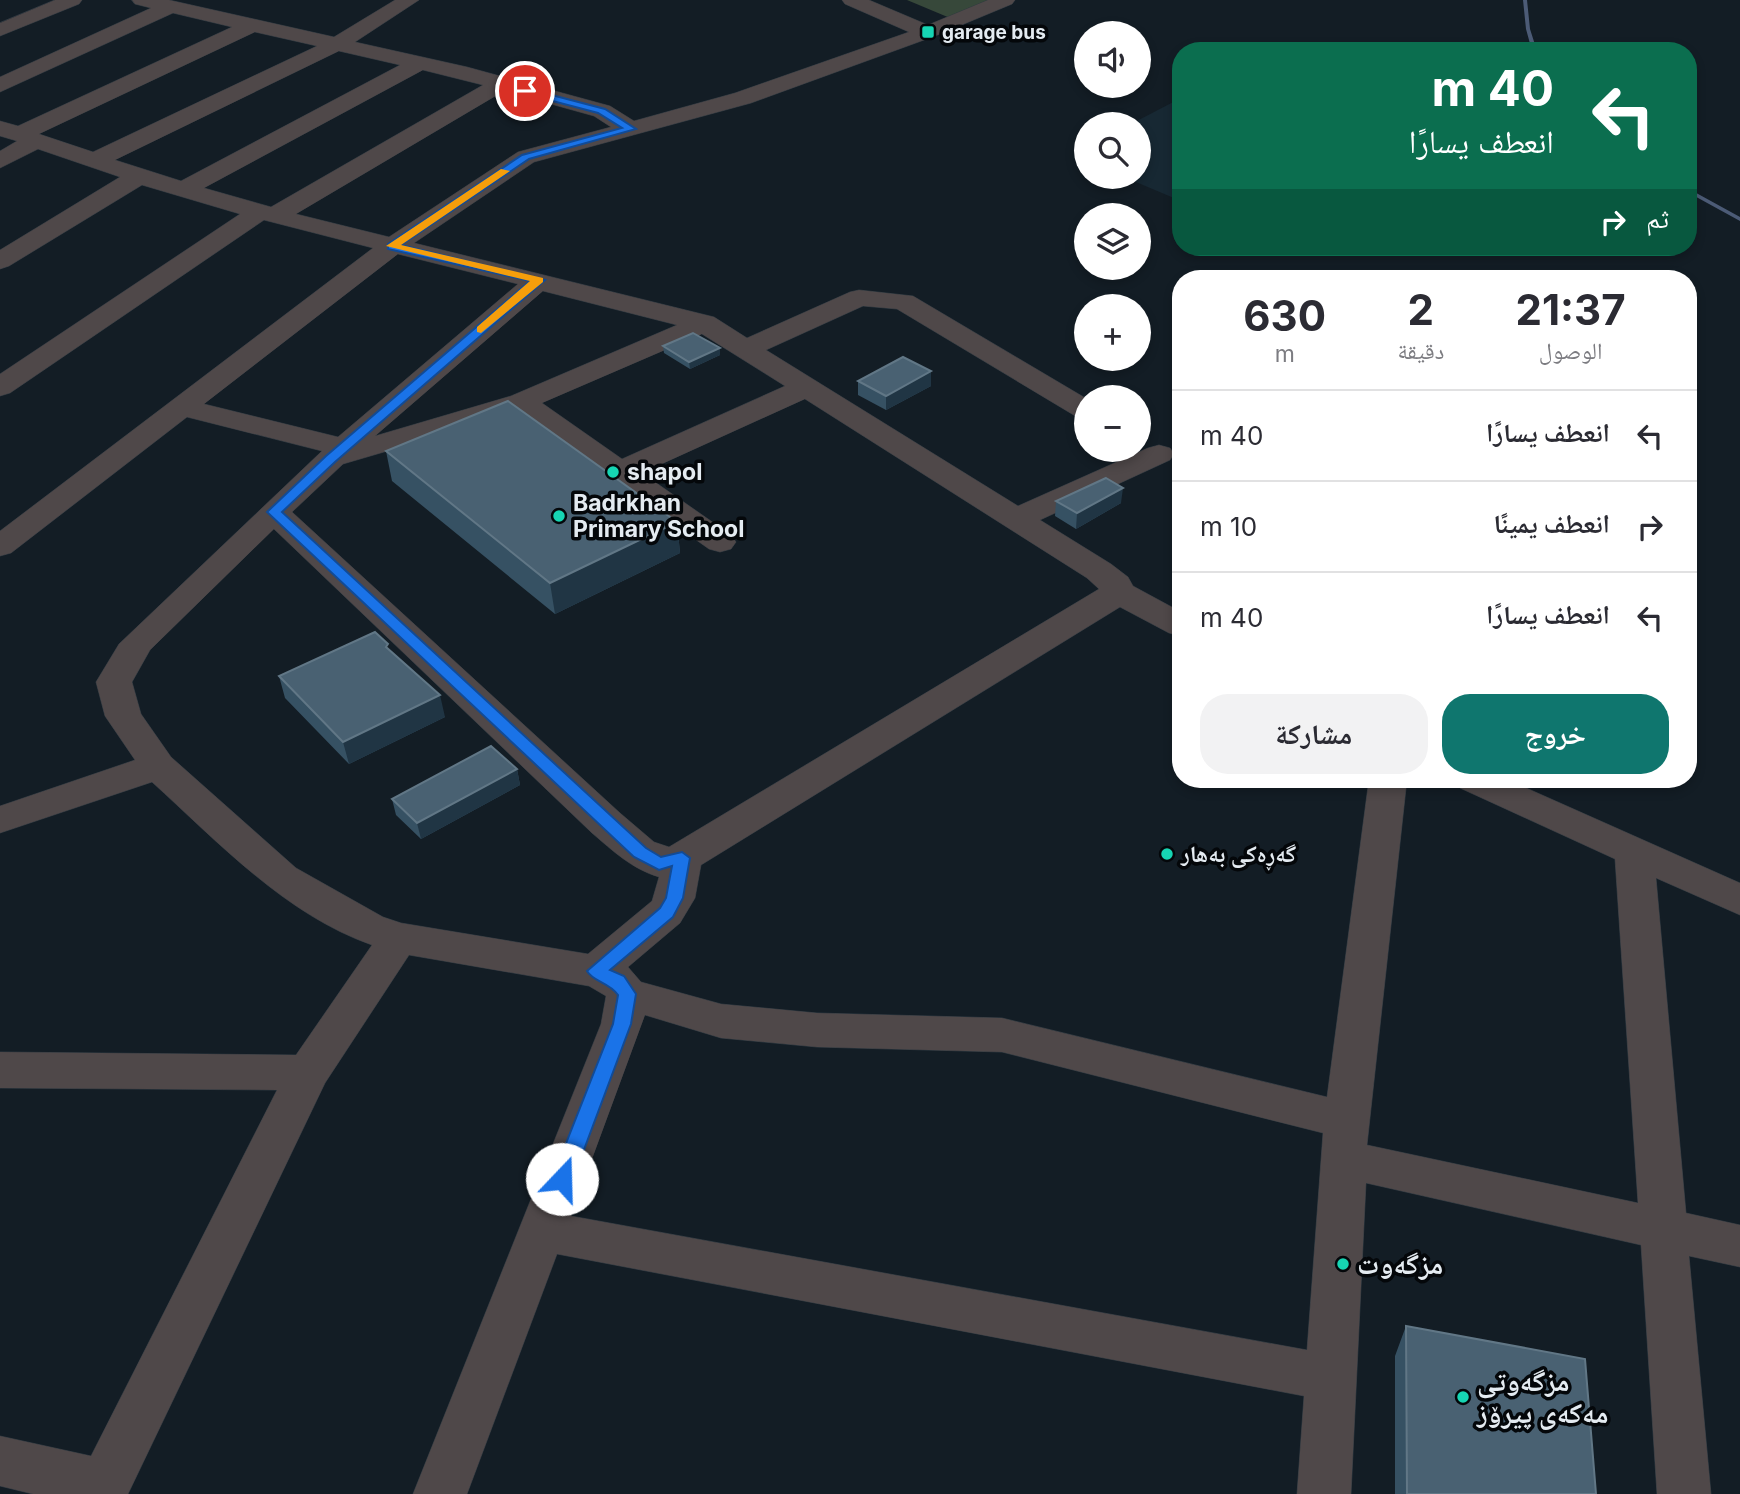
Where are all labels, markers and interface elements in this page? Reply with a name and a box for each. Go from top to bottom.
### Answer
place label: garage bus [942,21,1046,44]
map controls [1074,21,1151,462]
button: sound [1074,21,1151,98]
marker: garage bus [920,24,936,40]
text: 40 m [1431,59,1554,118]
pin [495,61,555,121]
icon: left [1578,70,1669,161]
icon: arrive [506,72,544,110]
button: search [1074,112,1151,189]
text: انعطف يسارًا [1409,122,1554,161]
button: layers [1074,203,1151,280]
icon: right [1594,203,1632,241]
text: ثم [1646,203,1669,234]
text: 2 [1408,284,1434,335]
text: 21:37 [1516,284,1626,335]
text: 630 [1243,290,1326,341]
button: + [1074,294,1151,371]
text: دقيقة [1397,337,1444,365]
text: الوصول [1539,337,1602,365]
text: m [1275,340,1295,368]
button: − [1074,385,1151,462]
text: انعطف يسارًا [1486,417,1610,448]
icon: left [1631,417,1669,455]
text: 40 m [1200,420,1263,451]
place label: shapol [627,458,702,486]
marker: shapol [605,464,621,480]
place label: Badrkhan Primary School [573,489,744,543]
marker: Badrkhan Primary School [551,508,567,524]
text: انعطف يمينًا [1494,508,1610,539]
icon: right [1631,508,1669,546]
text: 10 m [1200,511,1257,542]
text: انعطف يسارًا [1486,599,1610,630]
icon: left [1631,599,1669,637]
text: 40 m [1200,602,1263,633]
button: مشاركة [1200,694,1428,774]
button: خروج [1442,694,1669,774]
place label: گەڕەکی بەهار [1180,840,1296,871]
marker: گەڕەکی بەهار [1159,846,1175,862]
position arrow [525,1142,599,1216]
place label: مزگەوت [1357,1247,1443,1281]
marker: مزگەوت [1335,1256,1351,1272]
place label: مزگەوتی مەکەی پیرۆز [1476,1364,1608,1430]
marker: مزگەوتی مەکەی پیرۆز [1455,1389,1471,1405]

